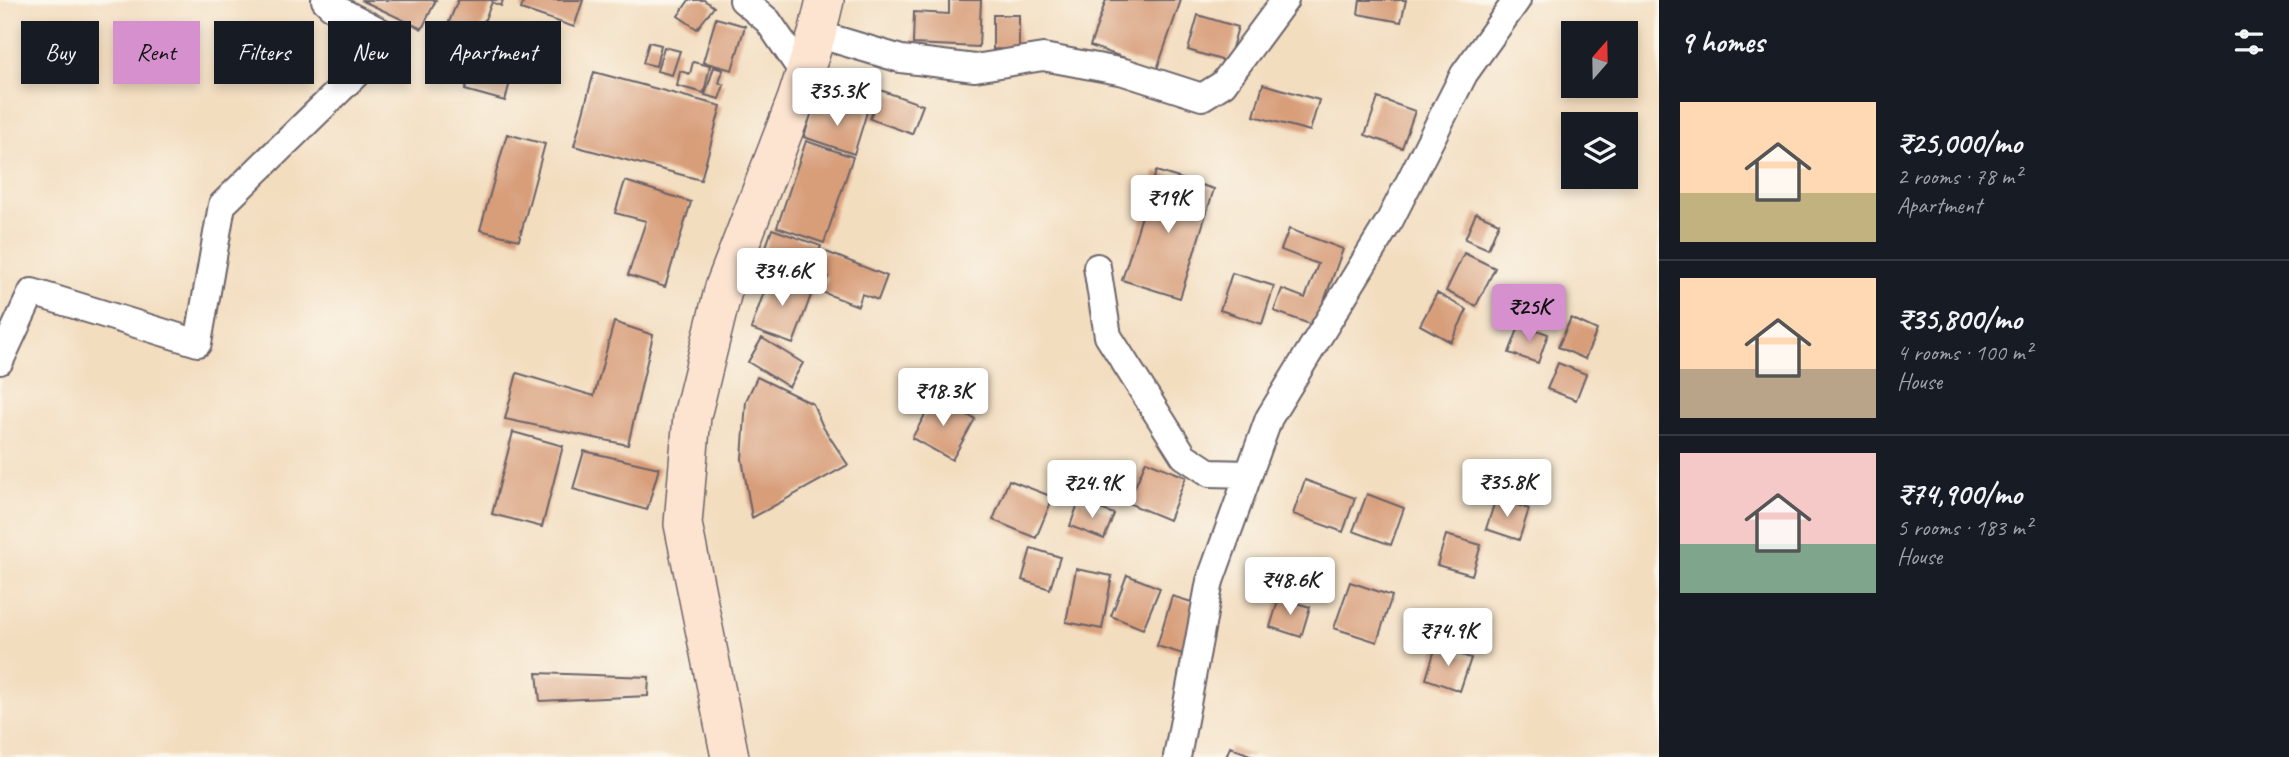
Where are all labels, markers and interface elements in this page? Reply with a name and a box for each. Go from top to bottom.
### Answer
chip: Buy [21,21,99,84]
chip: Rent [113,21,200,84]
chip: Filters [214,21,314,84]
chip: New [328,21,411,84]
chip: Apartment [425,21,561,84]
north arrow [1561,21,1638,98]
map controls [1561,21,1638,189]
text: 9 homes [1680,23,1764,61]
icon: filters [2230,23,2268,61]
pin: ₹35.3K [780,68,894,128]
text: ₹35.3K [808,76,866,105]
button: layers [1561,112,1638,189]
text: ₹25,000/mo [1897,124,2022,162]
icon: home [1736,130,1820,214]
text: 2 rooms · 78 m² [1897,162,2021,191]
pin: ₹19K [1127,176,1209,235]
text: ₹19K [1147,183,1189,212]
text: Apartment [1897,191,1982,220]
pin: ₹34.6K [725,248,839,308]
text: ₹34.6K [753,256,811,285]
pin: ₹25K [1488,284,1570,344]
text: ₹25K [1508,292,1550,321]
text: ₹35,800/mo [1897,300,2022,338]
icon: home [1736,306,1820,390]
text: 4 rooms · 100 m² [1897,338,2032,367]
text: House [1897,367,1942,396]
pin: ₹18.3K [886,368,1000,428]
text: ₹18.3K [914,376,972,405]
pin: ₹35.8K [1450,460,1564,519]
pin: ₹24.9K [1035,461,1149,520]
text: ₹35.8K [1478,467,1536,496]
text: ₹24.9K [1063,468,1121,497]
text: ₹74,900/mo [1897,475,2022,513]
icon: home [1736,481,1820,565]
text: 5 rooms · 183 m² [1897,513,2032,542]
text: House [1897,542,1942,571]
pin: ₹48.6K [1233,558,1347,617]
text: ₹48.6K [1261,565,1319,594]
pin: ₹74.9K [1391,608,1505,668]
text: ₹74.9K [1419,616,1477,645]

